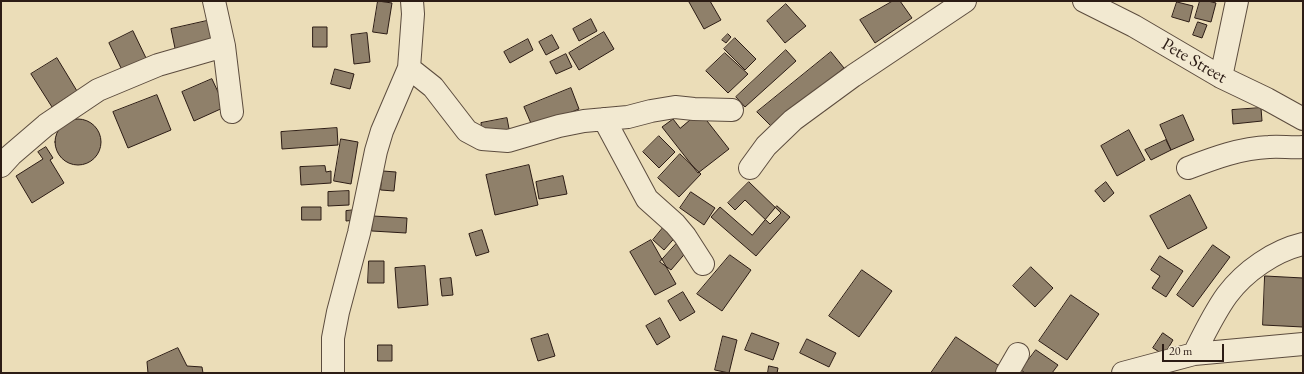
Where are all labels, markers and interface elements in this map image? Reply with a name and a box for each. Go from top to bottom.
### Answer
street label: Pete Street [1157,34,1231,88]
scale bar [1164,336,1226,362]
text: 20 m [1169,343,1192,359]

